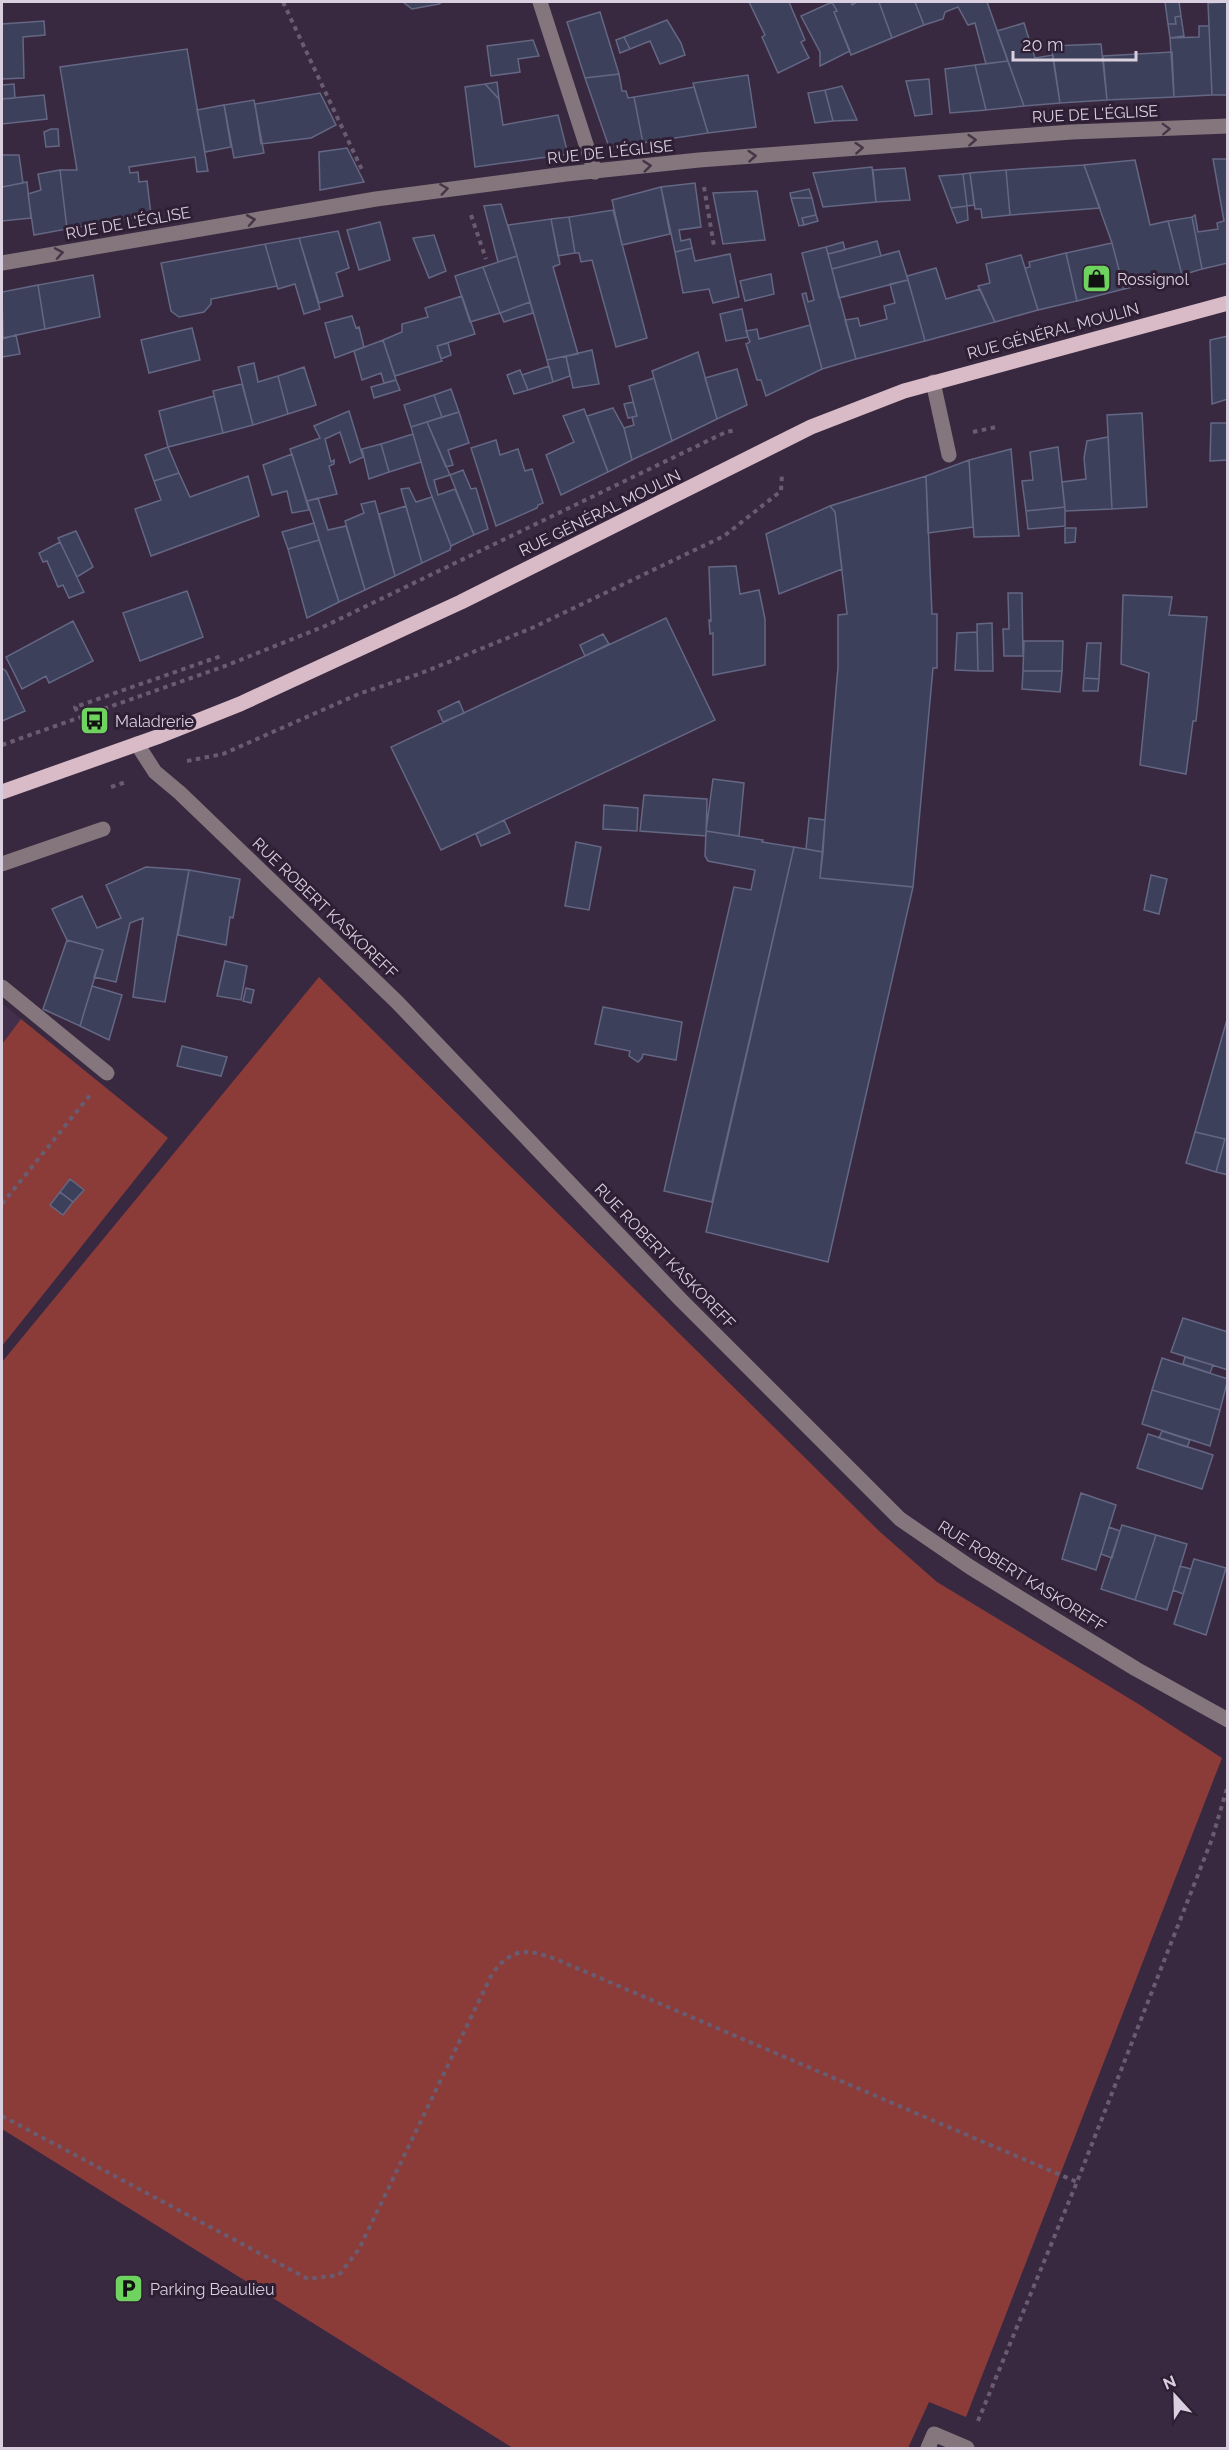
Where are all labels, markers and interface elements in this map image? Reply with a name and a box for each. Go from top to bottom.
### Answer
scale bar [1013,24,1136,62]
text: 20 m [1022,34,1064,55]
street label: RUE DE L'ÉGLISE [1031,100,1159,127]
one-way arrow [1162,122,1171,135]
one-way arrow [967,133,976,146]
street label: RUE DE L'ÉGLISE [546,135,674,168]
one-way arrow [854,142,863,155]
one-way arrow [747,150,756,163]
one-way arrow [643,160,652,173]
one-way arrow [439,183,448,195]
street label: RUE DE L'ÉGLISE [64,202,192,243]
one-way arrow [246,214,256,227]
one-way arrow [54,247,64,260]
shop icon: Rossignol [1080,263,1112,295]
place label: Rossignol [1117,270,1189,289]
street label: RUE GÉNÉRAL MOULIN [965,298,1141,363]
street label: RUE GÉNÉRAL MOULIN [516,465,684,560]
bus stop icon: Maladrerie [78,705,110,737]
place label: Maladrerie [115,712,194,731]
street label: RUE ROBERT KASKOREFF [249,834,401,982]
street label: RUE ROBERT KASKOREFF [591,1180,739,1332]
street label: RUE ROBERT KASKOREFF [935,1516,1109,1636]
parking icon: Parking Beaulieu [113,2273,145,2305]
place label: Parking Beaulieu [150,2280,274,2299]
north arrow [1145,2366,1205,2426]
text: N [1160,2371,1179,2394]

